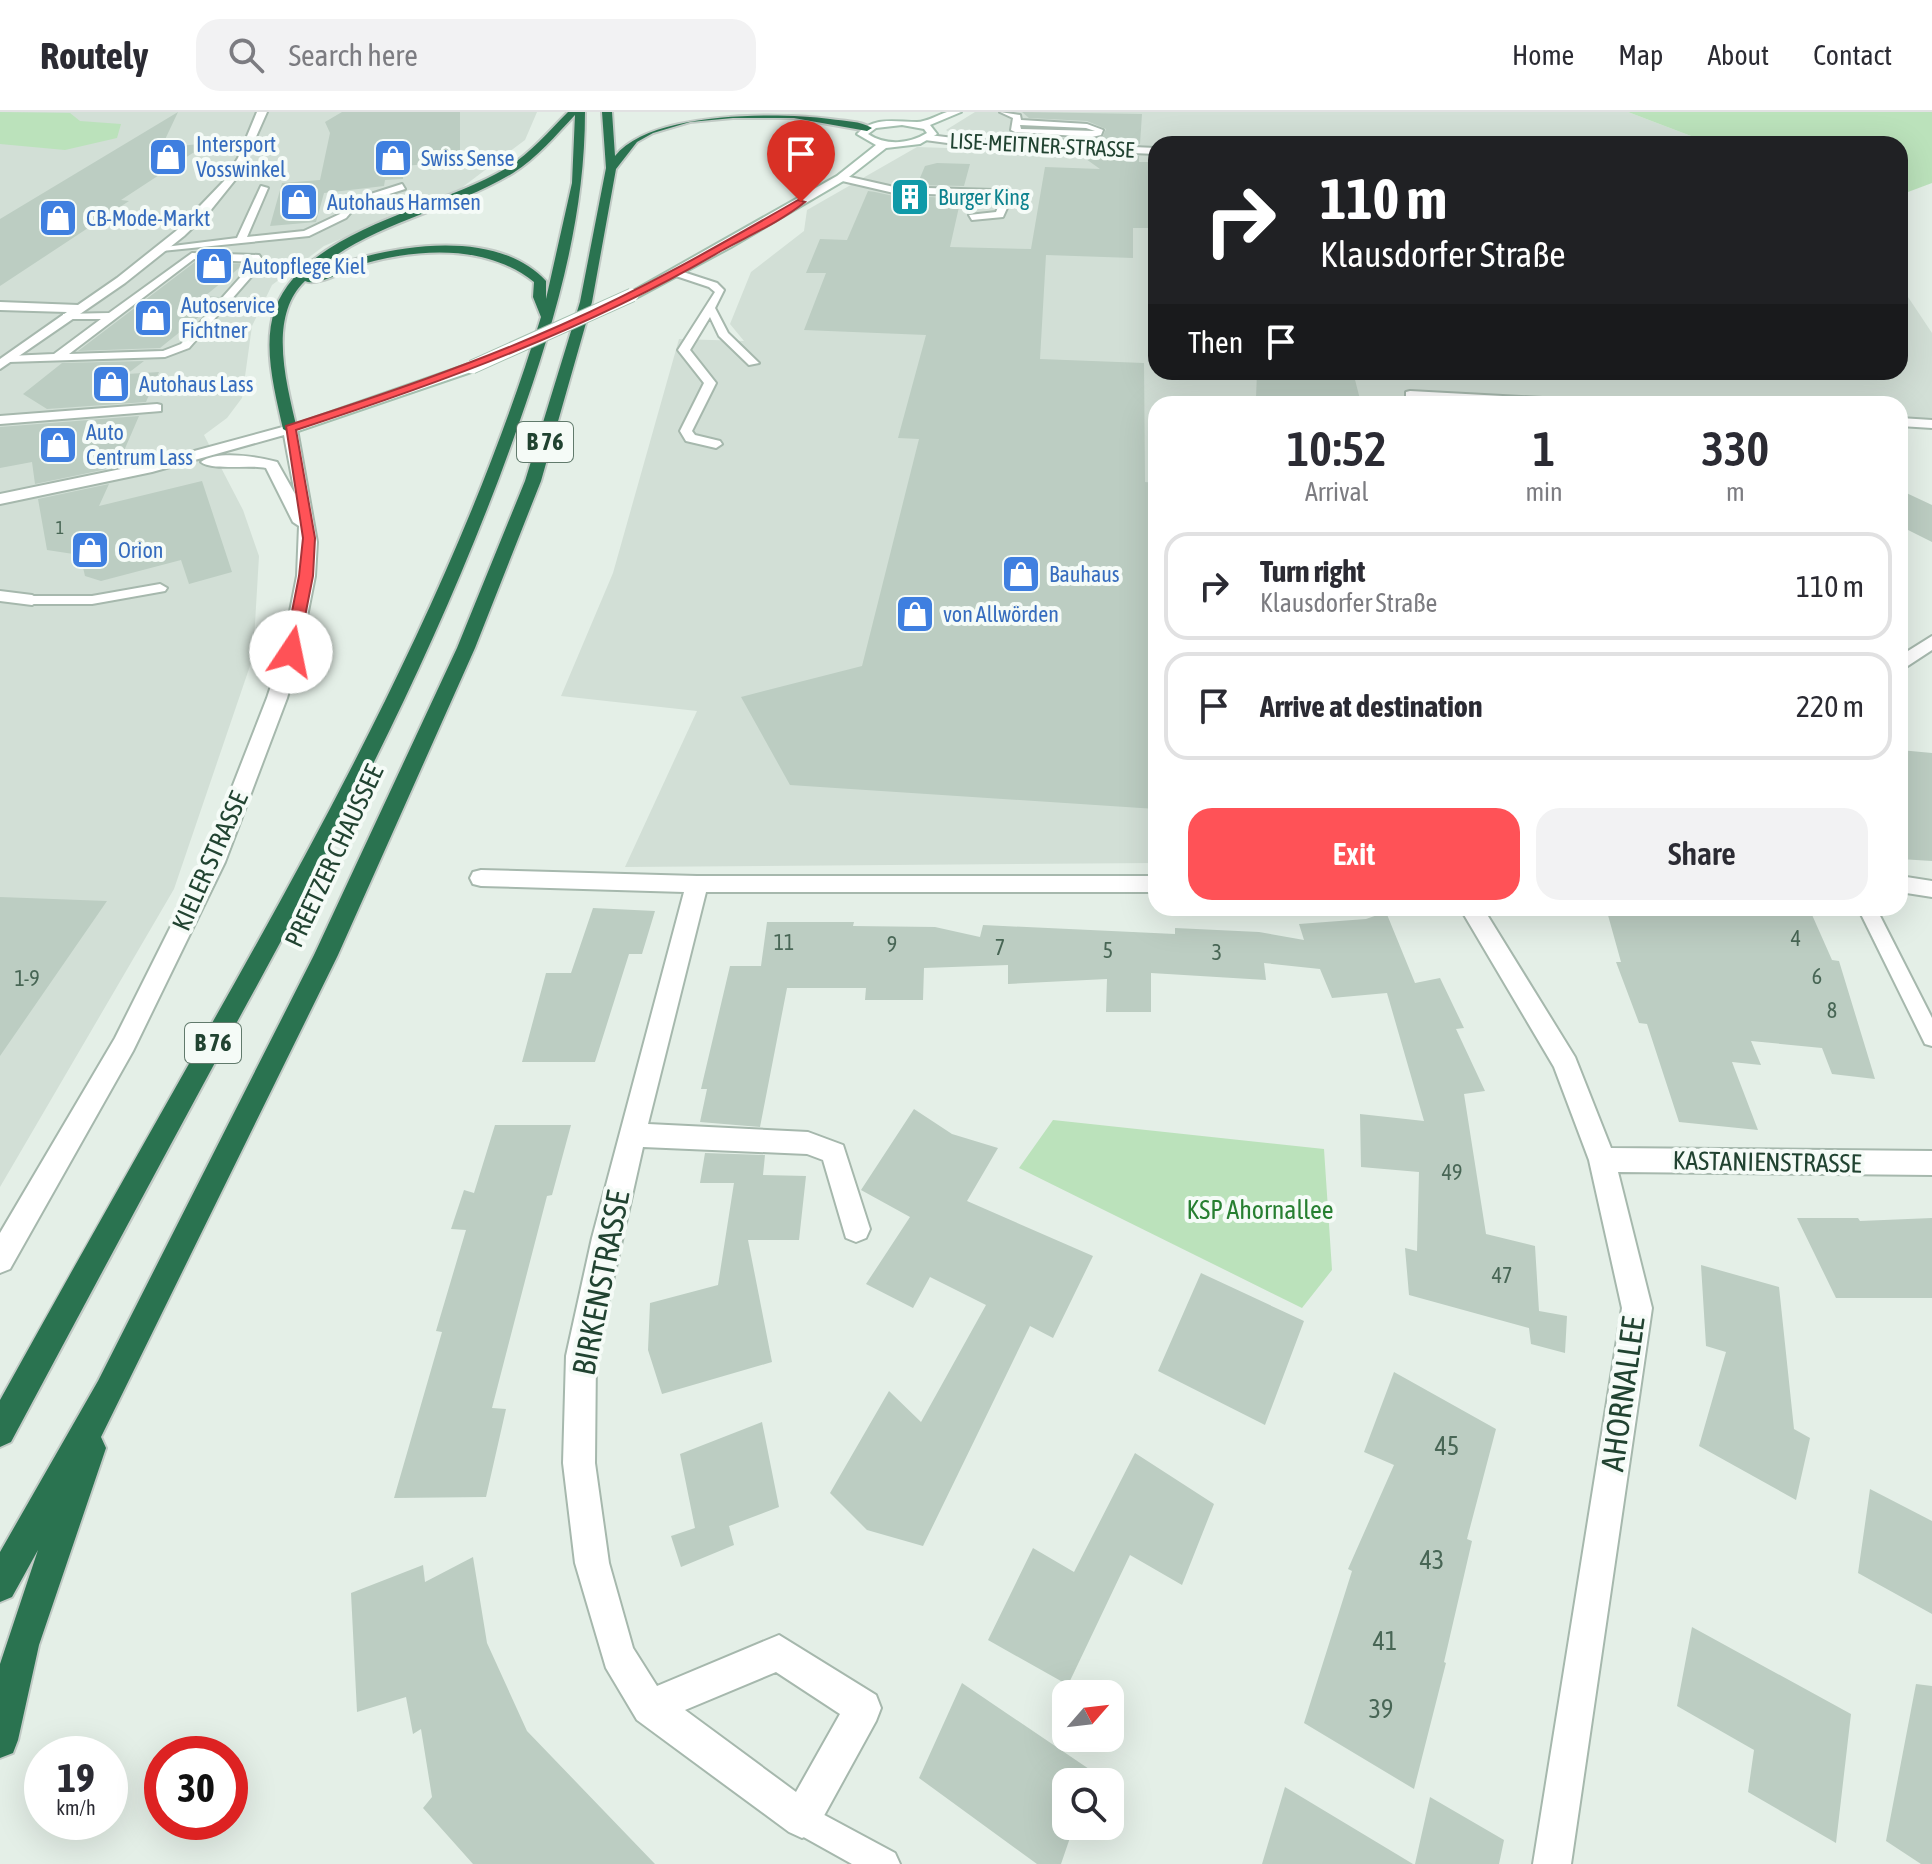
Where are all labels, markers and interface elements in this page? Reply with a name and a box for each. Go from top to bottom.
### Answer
search box [196,19,756,91]
icon: search [224,33,268,77]
text: Routely [40,34,148,77]
text: Search here [288,38,418,72]
text: Home [1512,39,1574,71]
text: Map [1618,39,1663,71]
text: About [1707,39,1769,71]
text: Contact [1813,39,1892,71]
pin [767,120,835,202]
street label: LISE-MEITNER-STRASSE [949,127,1136,163]
place label: Intersport Vosswinkel [196,131,286,182]
icon: arrive [779,132,823,176]
shop icon: Intersport Vosswinkel [147,136,189,178]
shop icon: Swiss Sense [372,137,414,179]
place label: Swiss Sense [421,145,514,171]
text: 110 m [1320,167,1447,231]
icon: right [1188,168,1292,272]
building icon: Burger King [889,176,931,218]
shop icon: Autohaus Harmsen [278,181,320,223]
place label: Burger King [938,184,1030,210]
place label: Autohaus Harmsen [327,189,481,215]
shop icon: CB-Mode-Markt [37,197,79,239]
place label: CB-Mode-Markt [86,205,210,231]
text: Klausdorfer Straße [1320,233,1565,275]
shop icon: Autopflege Kiel [193,245,235,287]
place label: Autopflege Kiel [242,253,366,279]
place label: Autoservice Fichtner [181,292,275,343]
shop icon: Autoservice Fichtner [132,297,174,339]
icon: arrive [1259,320,1303,364]
text: Then [1188,325,1243,359]
shop icon: Autohaus Lass [90,363,132,405]
place label: Autohaus Lass [139,371,254,397]
place label: Auto Centrum Lass [86,419,193,470]
text: 10:52 [1287,421,1387,476]
text: 1 [1533,421,1555,476]
text: 330 [1702,421,1769,476]
road number: B 76 [517,422,573,462]
shop icon: Auto Centrum Lass [37,424,79,466]
text: Arrival [1305,477,1368,507]
text: min [1525,477,1563,507]
text: m [1726,477,1745,507]
house number: 1 [56,517,64,538]
shop icon: Orion [69,529,111,571]
place label: Orion [118,537,163,563]
shop icon: Bauhaus [1000,553,1042,595]
text: Turn right [1260,554,1366,588]
place label: Bauhaus [1049,561,1120,587]
icon: right [1192,564,1236,608]
text: 110 m [1796,569,1864,603]
text: Klausdorfer Straße [1260,588,1437,618]
shop icon: von Allwörden [894,593,936,635]
place label: von Allwörden [943,601,1059,627]
position arrow [249,610,333,694]
icon: arrive [1192,684,1236,728]
text: Arrive at destination [1260,689,1482,723]
text: 220 m [1796,689,1864,723]
street label: PREETZER CHAUSSEE [279,760,389,952]
street label: KIELER STRASSE [166,787,254,935]
button: Exit [1188,808,1520,900]
button: Share [1536,808,1868,900]
house number: 4 [1791,925,1801,951]
house number: 11 [774,929,794,955]
house number: 9 [887,931,897,957]
house number: 7 [995,934,1005,960]
house number: 5 [1103,937,1113,963]
house number: 3 [1212,939,1222,965]
house number: 6 [1812,963,1822,989]
house number: 1-9 [14,965,40,991]
house number: 8 [1827,997,1837,1023]
road number: B 76 [185,1023,241,1063]
street label: KASTANIENSTRASSE [1672,1145,1862,1179]
house number: 49 [1442,1159,1462,1185]
street label: BIRKENSTRASSE [564,1187,637,1378]
park label: KSP Ahornallee [1187,1195,1333,1225]
house number: 47 [1492,1262,1512,1288]
street label: AHORNALLEE [1593,1314,1652,1474]
house number: 45 [1435,1431,1459,1461]
house number: 43 [1420,1545,1444,1575]
house number: 41 [1373,1626,1397,1656]
north arrow [1052,1680,1124,1752]
map controls [1052,1680,1124,1840]
house number: 39 [1369,1694,1393,1724]
speed limit sign: 30 [144,1736,248,1840]
text: 19 [57,1755,95,1800]
button: search [1052,1768,1124,1840]
text: km/h [56,1796,96,1819]

